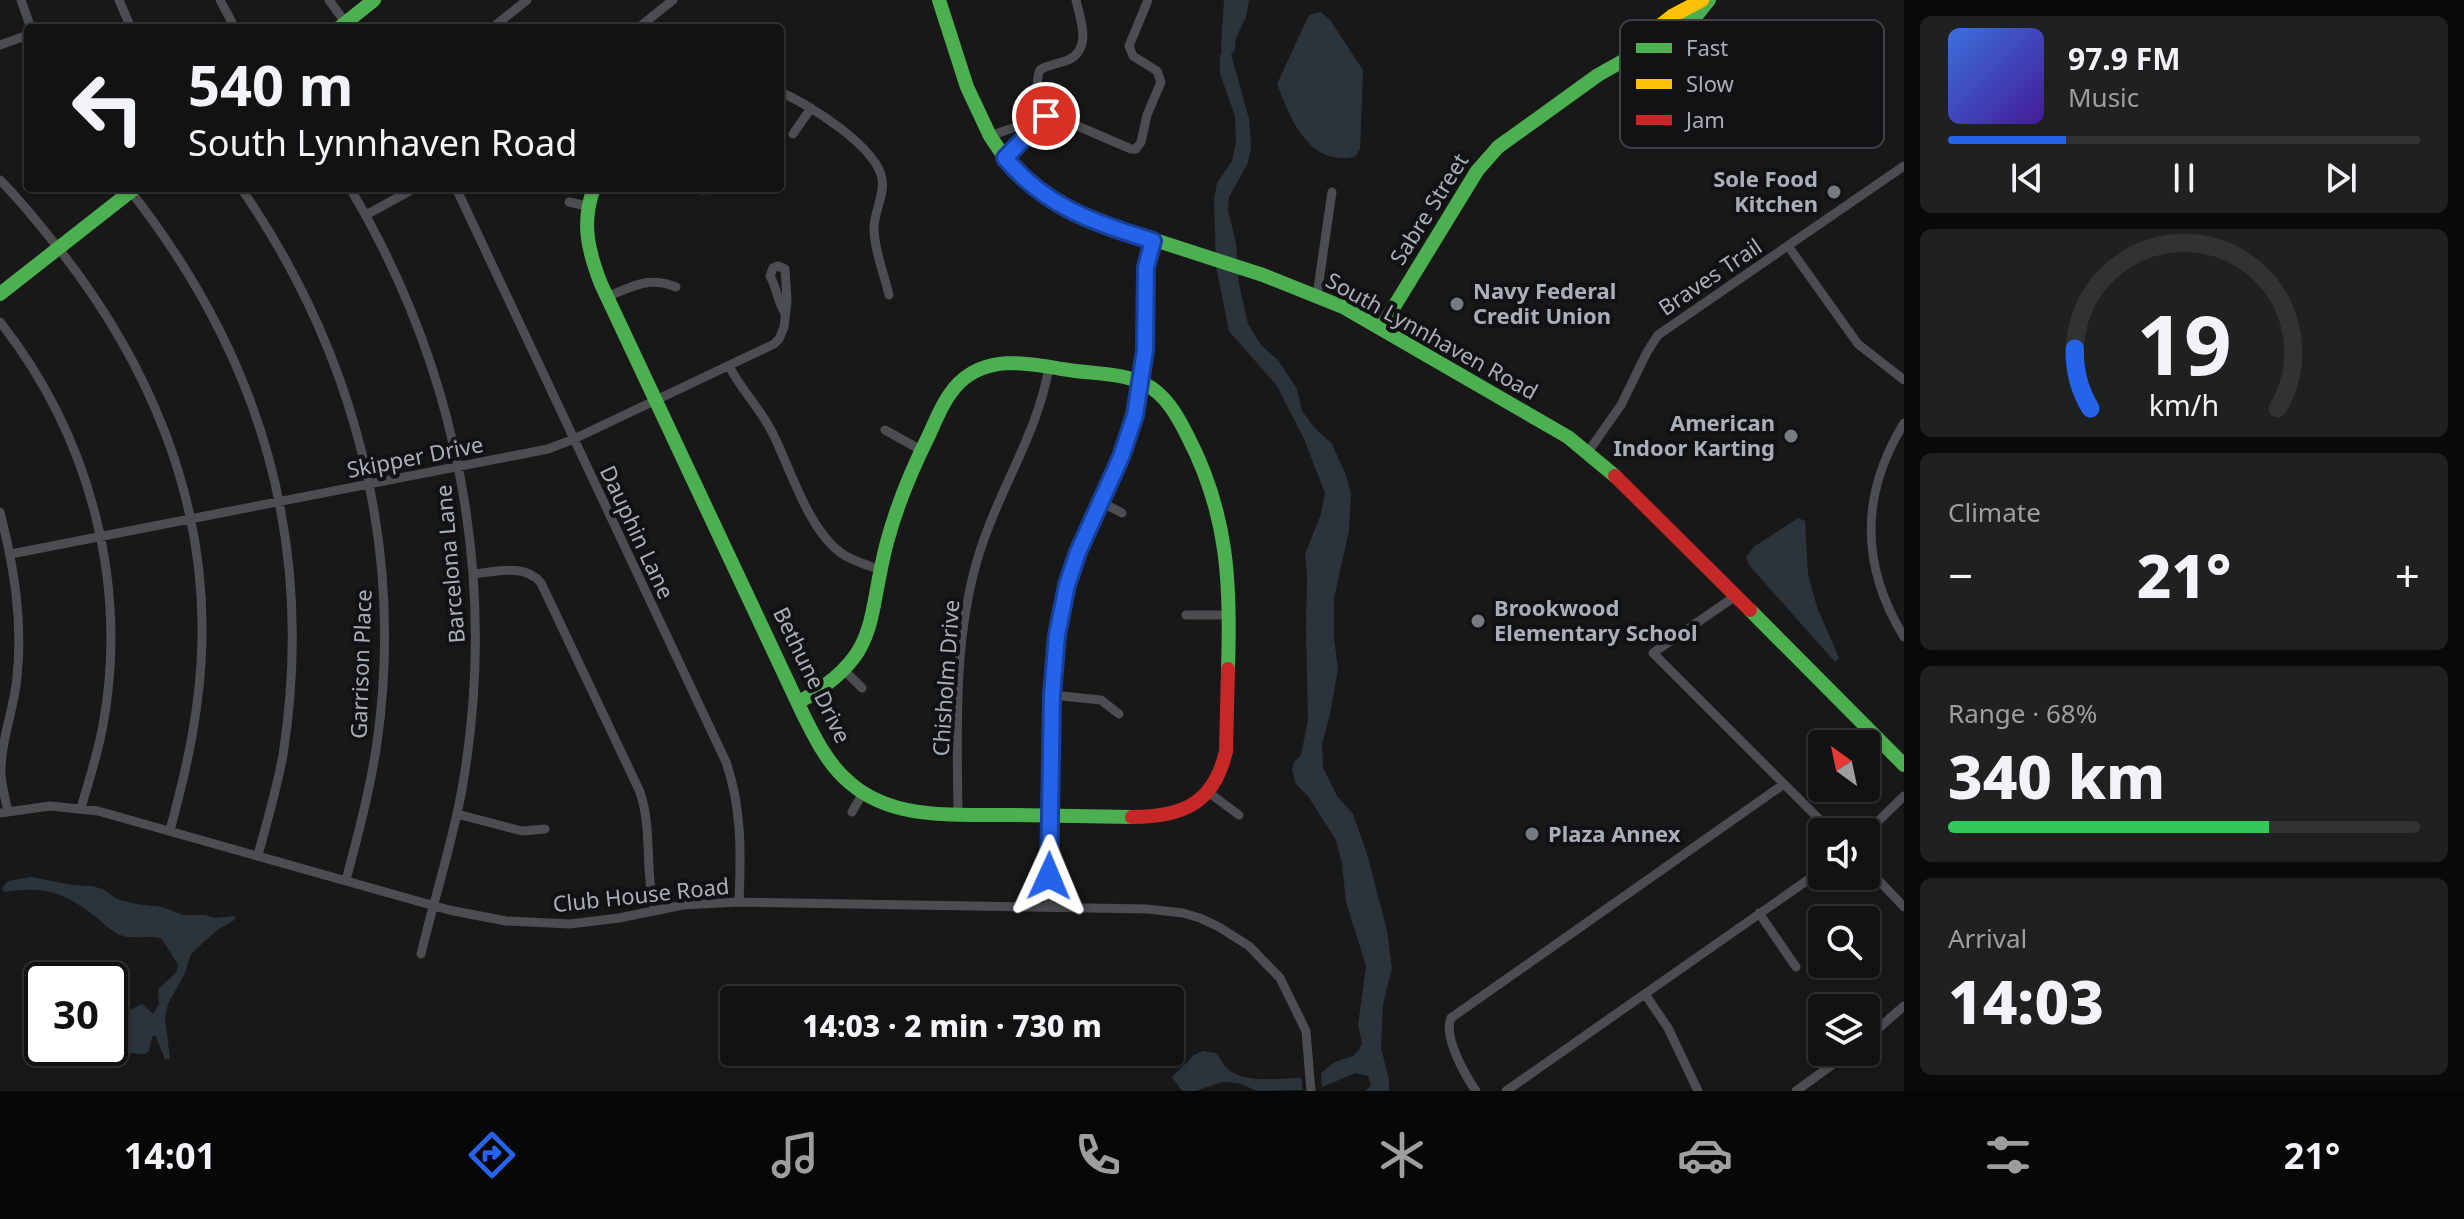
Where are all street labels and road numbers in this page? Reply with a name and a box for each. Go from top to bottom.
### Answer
street label: Sabre Street [1382,147,1474,270]
street label: Braves Trail [1652,231,1767,322]
street label: South Lynnhaven Road [1321,264,1544,406]
street label: Skipper Drive [344,428,485,484]
street label: Dauphin Lane [594,460,682,603]
street label: Barcelona Lane [427,484,471,644]
street label: Garrison Place [342,589,378,739]
street label: Chisholm Drive [925,599,965,757]
street label: Bethune Drive [767,601,859,748]
street label: Club House Road [551,870,731,918]

